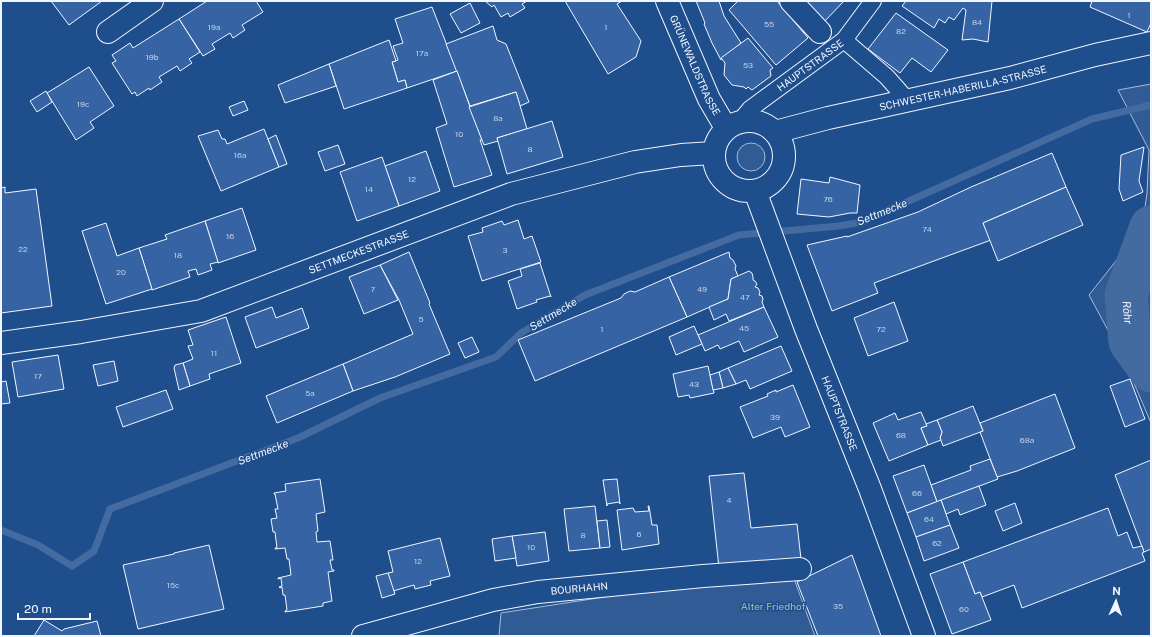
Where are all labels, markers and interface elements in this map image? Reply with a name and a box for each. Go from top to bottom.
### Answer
house number: 1 [1127,10,1131,20]
street label: GRÜNEWALDSTRASSE [668,13,723,117]
house number: 84 [972,17,982,27]
house number: 55 [764,19,774,29]
house number: 19a [208,22,220,32]
house number: 1 [604,22,608,32]
house number: 82 [896,26,906,36]
street label: HAUPTSTRASSE [774,37,846,93]
house number: 17a [416,48,428,58]
house number: 19b [145,52,159,62]
house number: 53 [743,60,753,70]
street label: SCHWESTER-HABERILLA-STRASSE [878,62,1048,113]
house number: 19c [77,99,89,109]
house number: 8a [493,113,503,123]
house number: 10 [455,129,463,139]
house number: 8 [527,144,533,154]
house number: 16a [234,150,246,160]
house number: 12 [408,174,416,184]
house number: 14 [365,184,373,194]
house number: 76 [823,194,833,204]
water label: Settmecke [855,196,909,228]
house number: 74 [922,224,932,234]
street label: SETTMECKESTRASSE [307,227,410,276]
house number: 16 [226,231,234,241]
house number: 22 [18,244,28,254]
house number: 3 [502,245,508,255]
house number: 18 [174,250,182,260]
house number: 20 [116,267,126,277]
house number: 7 [371,284,376,294]
house number: 49 [697,284,707,294]
house number: 47 [740,292,750,302]
water label: Settmecke [527,295,579,333]
water label: Röhr [1121,300,1135,325]
house number: 5 [418,314,424,324]
house number: 45 [739,323,749,333]
house number: 1 [600,324,604,334]
house number: 72 [876,324,886,334]
house number: 11 [211,348,217,358]
house number: 17 [34,371,42,381]
street label: HAUPTSTRASSE [819,374,860,453]
house number: 43 [689,379,699,389]
house number: 5a [305,388,315,398]
house number: 39 [770,412,780,422]
house number: 68 [896,430,906,440]
house number: 68a [1020,435,1034,445]
water label: Settmecke [236,437,290,467]
house number: 66 [912,488,922,498]
house number: 4 [726,495,732,505]
house number: 64 [924,514,934,524]
house number: 6 [637,529,642,539]
house number: 8 [580,530,586,540]
house number: 62 [932,538,942,548]
house number: 10 [527,542,535,552]
house number: 12 [414,556,422,566]
street label: BOURHAHN [550,579,608,597]
house number: 15c [167,580,179,590]
north arrow [1096,581,1136,621]
text: N [1112,585,1121,597]
scale bar [18,595,90,621]
park label: Alter Friedhof [741,600,805,612]
house number: 35 [833,601,843,611]
text: 20 m [24,602,52,616]
house number: 60 [959,604,969,614]

